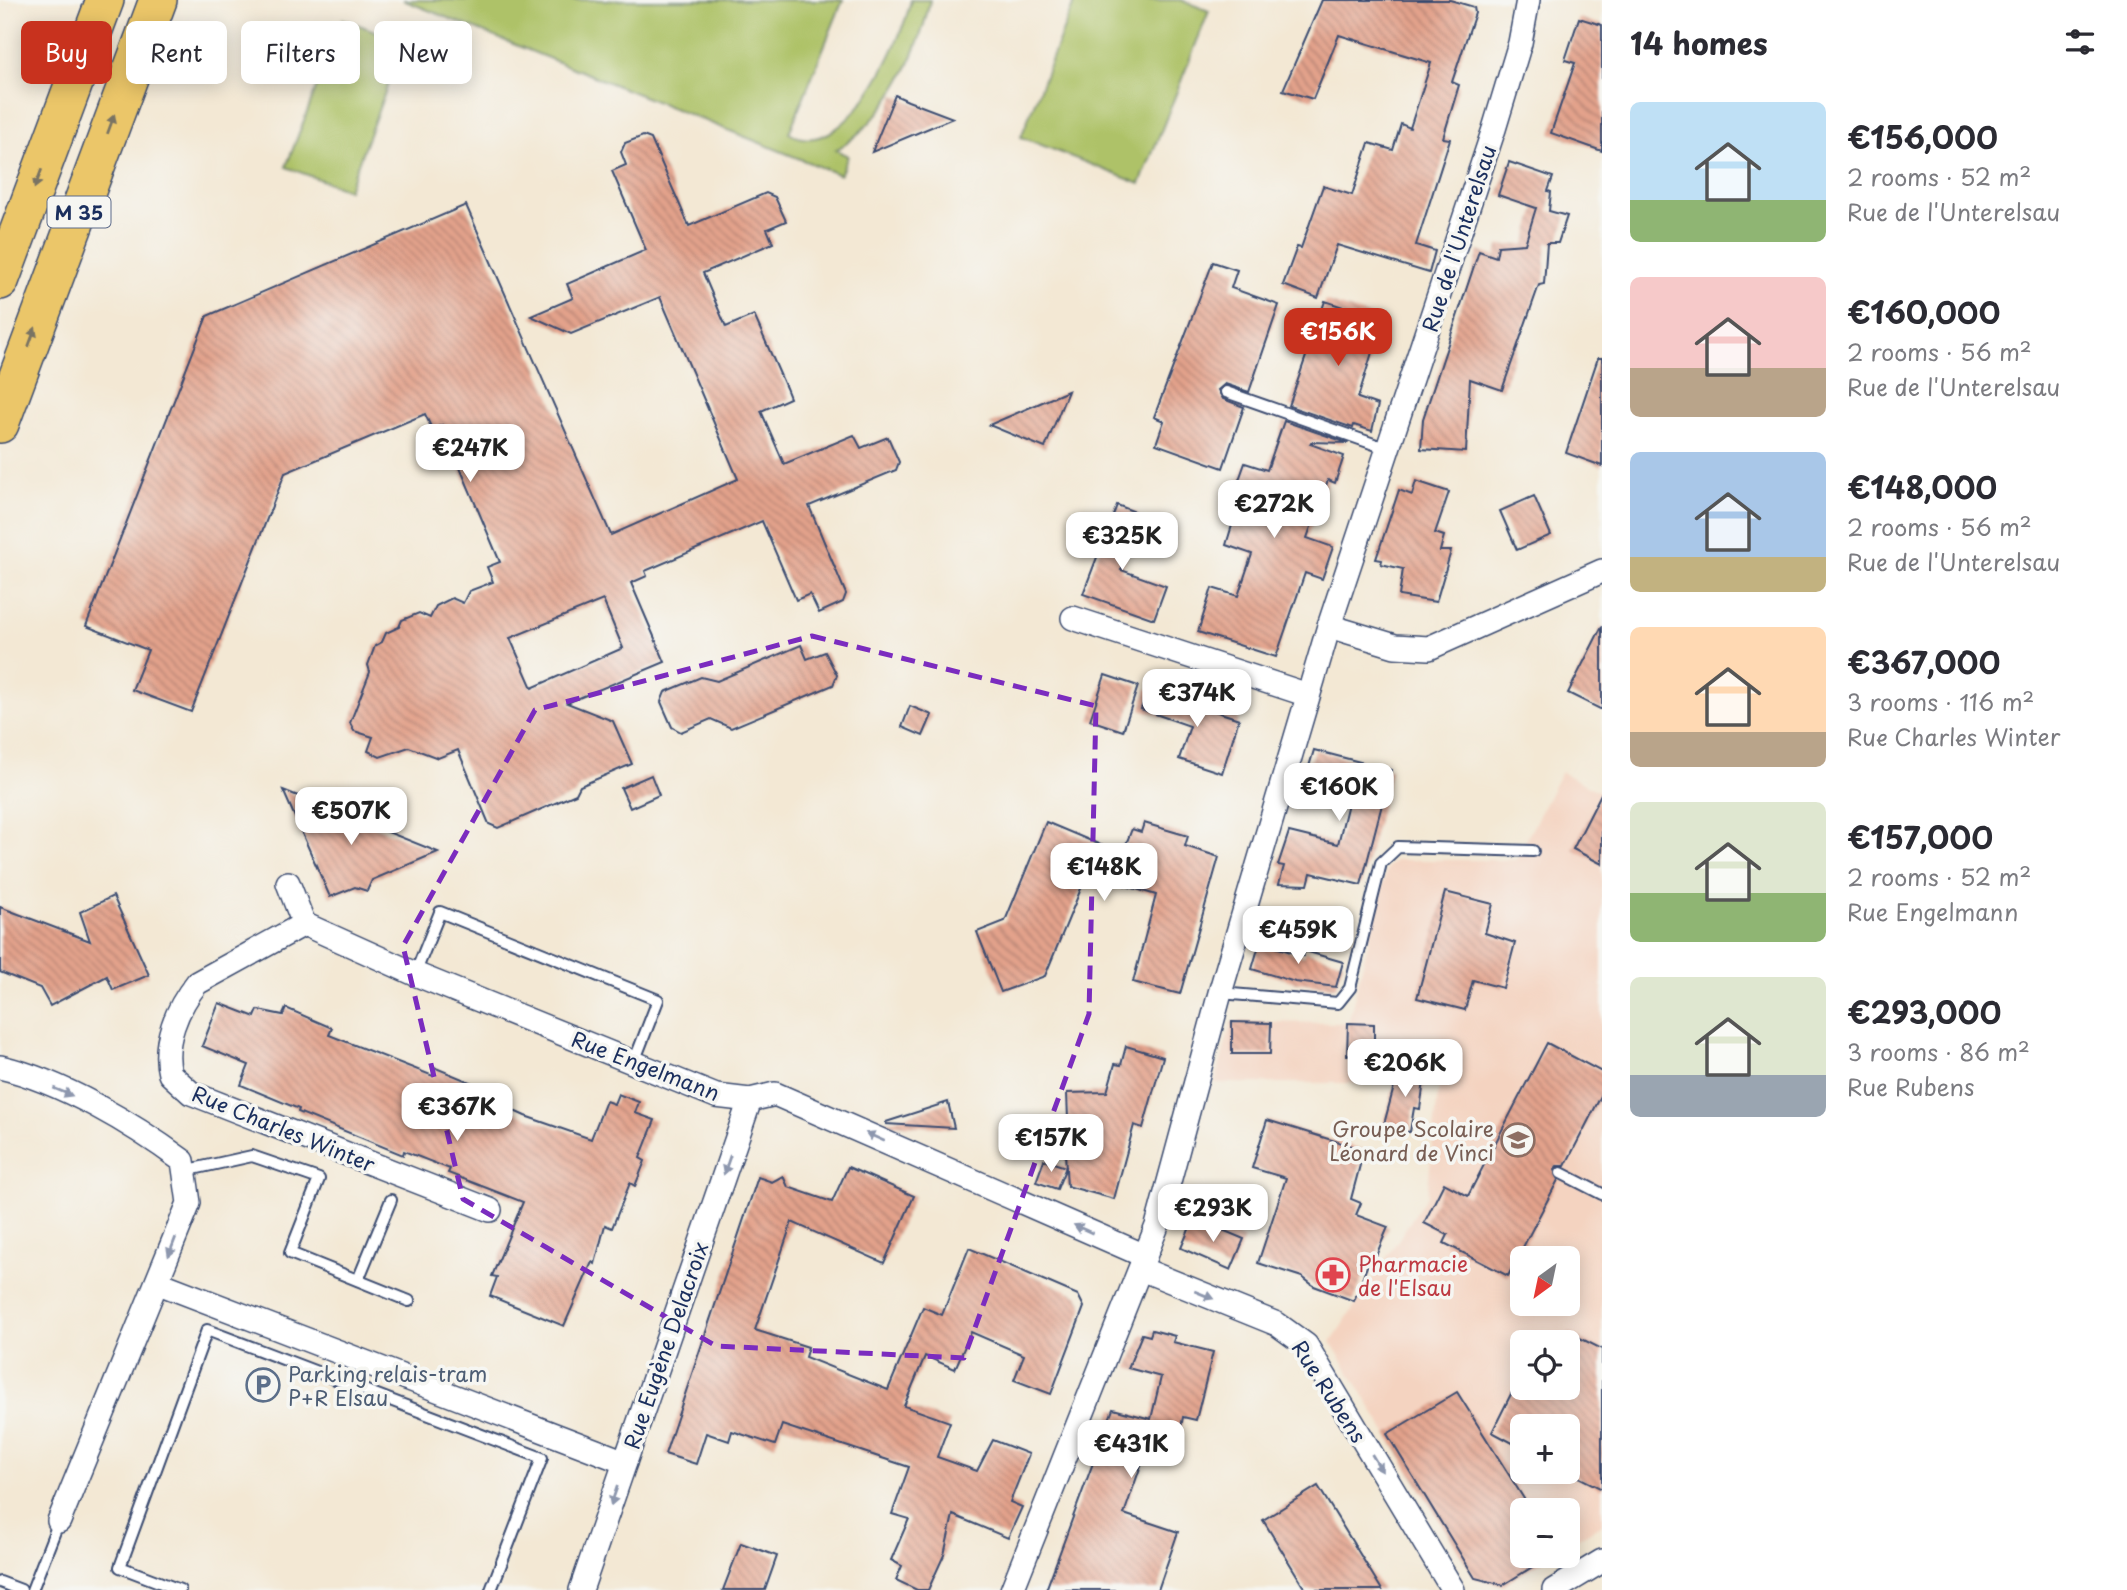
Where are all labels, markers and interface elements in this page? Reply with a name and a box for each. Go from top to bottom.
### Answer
text: 14 homes [1630,20,1768,65]
chip: Buy [21,21,112,84]
chip: Rent [126,21,227,84]
chip: Filters [241,21,360,84]
chip: New [374,21,472,84]
icon: filters [2061,23,2099,61]
one-way arrow [106,114,117,135]
text: €156,000 [1847,114,1998,159]
icon: home [1686,130,1770,214]
street label: Rue de l'Unterelsau [1413,140,1503,336]
text: 2 rooms · 52 m² [1847,159,2031,194]
one-way arrow [33,168,44,189]
text: Rue de l'Unterelsau [1847,194,2060,229]
road number: M 35 [48,196,110,228]
text: €160,000 [1847,289,2000,334]
icon: home [1686,305,1770,389]
pin: €156K [1289,308,1387,368]
text: €156K [1300,313,1376,348]
one-way arrow [27,327,38,348]
text: 2 rooms · 56 m² [1847,334,2032,369]
text: Rue de l'Unterelsau [1847,369,2060,404]
pin: €247K [421,424,519,484]
text: €247K [432,429,508,464]
text: €148,000 [1847,464,1997,509]
pin: €272K [1225,480,1323,540]
icon: home [1686,480,1770,564]
text: €272K [1234,485,1314,520]
text: 2 rooms · 56 m² [1847,509,2032,544]
pin: €325K [1073,512,1171,572]
text: €325K [1082,517,1162,552]
text: Rue de l'Unterelsau [1847,544,2060,579]
text: €367,000 [1847,639,2000,684]
icon: home [1686,655,1770,739]
pin: €374K [1148,670,1246,729]
text: €374K [1158,674,1236,709]
text: 3 rooms · 116 m² [1847,684,2034,719]
text: Rue Charles Winter [1847,719,2060,754]
pin: €160K [1290,764,1388,823]
text: €160K [1300,768,1378,803]
pin: €507K [302,788,400,847]
text: €507K [311,792,391,827]
text: €157,000 [1847,814,1993,859]
icon: home [1686,830,1770,914]
pin: €148K [1055,844,1153,903]
text: €148K [1066,848,1142,883]
text: 2 rooms · 52 m² [1847,859,2031,894]
text: Rue Engelmann [1847,894,2018,929]
pin: €459K [1249,906,1347,966]
text: €459K [1259,911,1337,946]
text: €293,000 [1847,989,2001,1034]
icon: home [1686,1005,1770,1089]
street label: Rue Engelmann [567,1022,725,1108]
text: 3 rooms · 86 m² [1847,1034,2030,1069]
pin: €206K [1356,1040,1454,1099]
text: €206K [1364,1044,1446,1079]
text: Rue Rubens [1847,1069,1975,1104]
street label: Rue Charles Winter [188,1077,381,1179]
pin: €367K [408,1084,506,1143]
one-way arrow [53,1086,74,1097]
text: €367K [418,1088,496,1123]
place label: Groupe Scolaire Léonard de Vinci [1329,1112,1494,1168]
pin: €157K [1002,1114,1100,1174]
text: €157K [1014,1119,1088,1154]
school or university icon: Groupe Scolaire Léonard de Vinci [1499,1121,1537,1159]
one-way arrow [864,1131,885,1142]
one-way arrow [721,1154,732,1175]
pin: €293K [1164,1184,1262,1244]
text: €293K [1174,1189,1252,1224]
one-way arrow [1073,1223,1093,1235]
one-way arrow [167,1236,178,1257]
street label: Rue Eugène Delacroix [614,1237,716,1453]
north arrow [1510,1246,1580,1316]
map controls [1510,1246,1580,1568]
place label: Pharmacie de l'Elsau [1358,1247,1468,1303]
pharmacy icon: Pharmacie de l'Elsau [1314,1256,1352,1294]
one-way arrow [1194,1289,1215,1300]
button: locate [1510,1330,1580,1400]
street label: Rue Rubens [1285,1333,1375,1449]
place label: Parking relais-tram P+R Elsau [288,1357,487,1413]
parking icon: Parking relais-tram P+R Elsau [244,1366,282,1404]
button: + [1510,1414,1580,1484]
pin: €431K [1082,1420,1180,1480]
text: €431K [1094,1425,1169,1460]
one-way arrow [1370,1454,1383,1473]
one-way arrow [608,1485,619,1506]
button: − [1510,1498,1580,1568]

